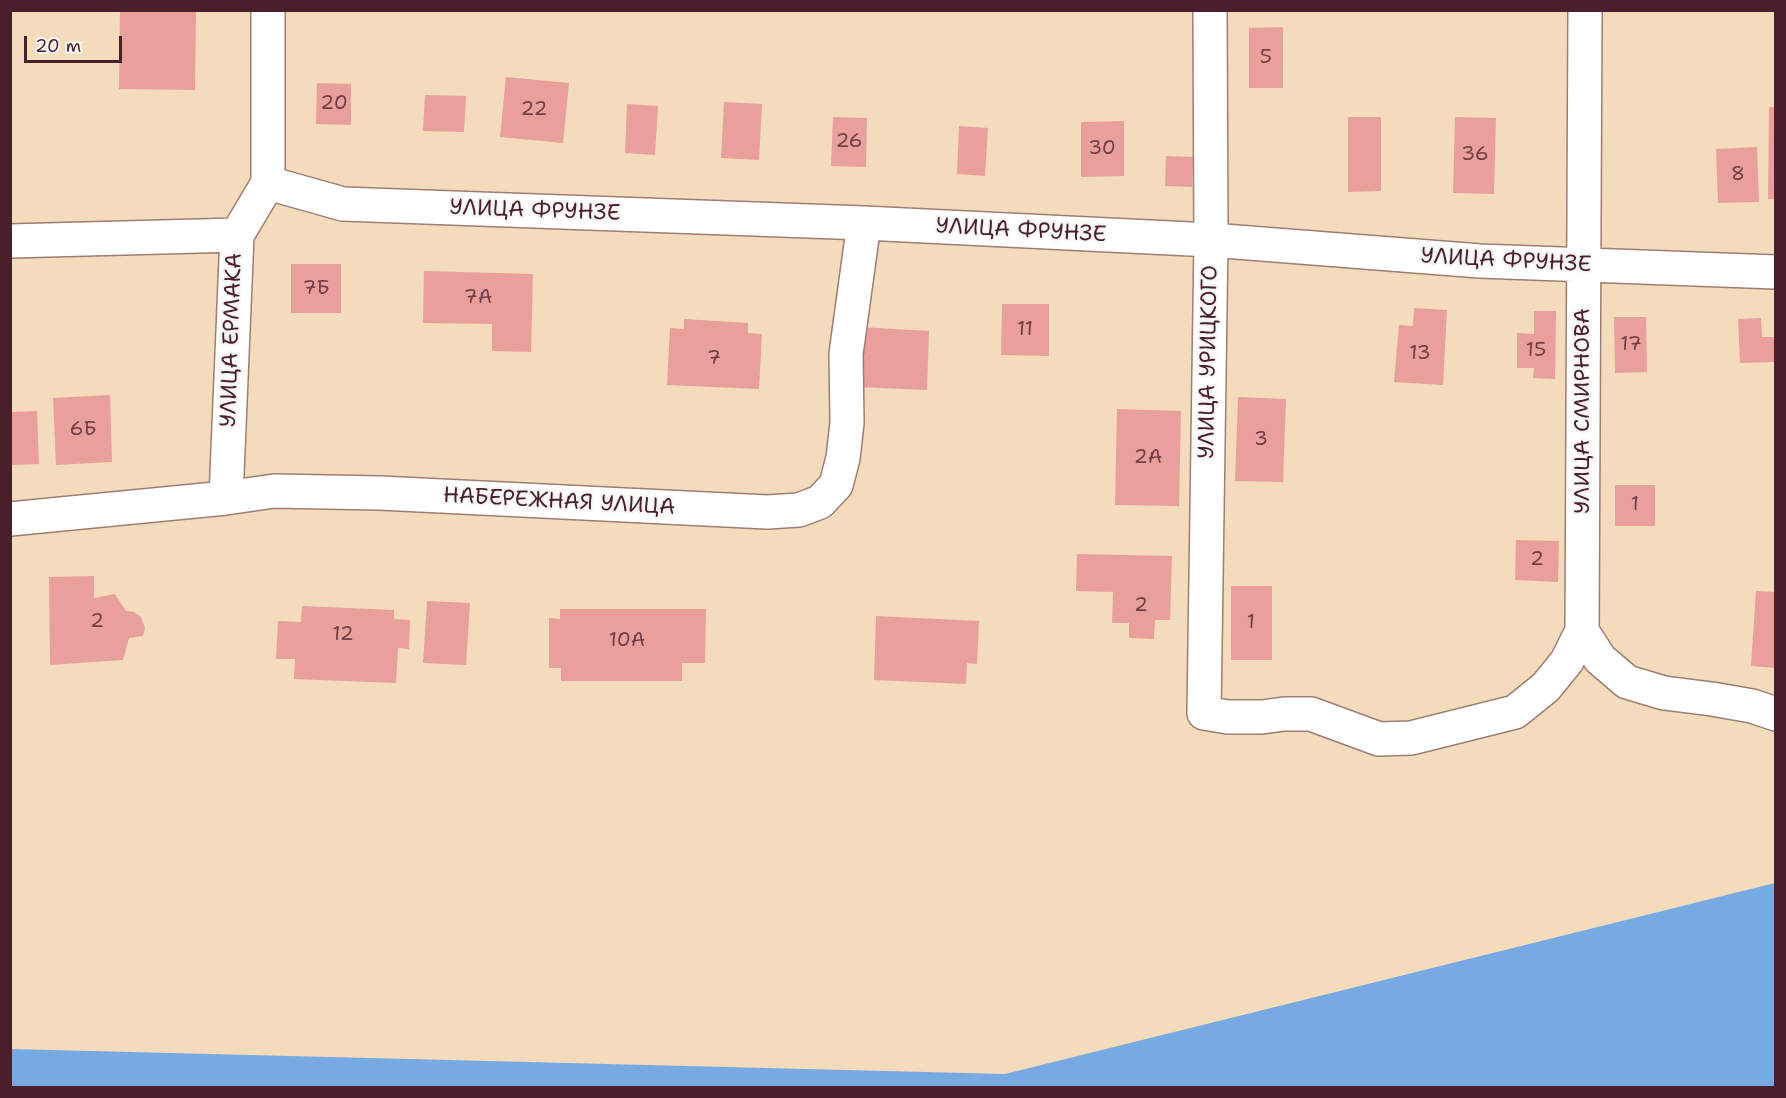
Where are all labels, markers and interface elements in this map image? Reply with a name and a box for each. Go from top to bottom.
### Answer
scale bar [27,24,124,62]
text: 20 m [35,34,81,58]
house number: 5 [1260,46,1272,70]
house number: 20 [320,92,348,116]
house number: 22 [521,98,547,122]
house number: 26 [835,130,863,154]
house number: 30 [1088,137,1116,161]
house number: 36 [1461,143,1489,167]
house number: 8 [1731,163,1745,187]
street label: УЛИЦА ФРУНЗЕ [449,195,621,227]
street label: УЛИЦА ФРУНЗЕ [935,213,1107,249]
street label: УЛИЦА ФРУНЗЕ [1420,243,1592,279]
street label: УЛИЦА ЕРМАКА [216,252,248,428]
street label: УЛИЦА УРИЦКОГО [1194,265,1224,459]
house number: 7Б [302,277,330,301]
house number: 7А [464,286,492,310]
street label: УЛИЦА СМИРНОВА [1570,308,1596,514]
house number: 11 [1017,318,1033,342]
house number: 17 [1620,333,1642,357]
house number: 15 [1526,339,1546,363]
house number: 13 [1409,342,1431,366]
house number: 7 [707,347,721,371]
house number: 6Б [69,418,97,442]
house number: 3 [1254,428,1268,452]
house number: 2А [1134,446,1162,470]
street label: НАБЕРЕЖНАЯ УЛИЦА [442,483,676,521]
house number: 1 [1631,493,1639,517]
house number: 2 [1530,548,1544,572]
house number: 2 [1134,594,1148,618]
house number: 2 [90,610,104,634]
house number: 1 [1247,611,1255,635]
house number: 12 [332,623,354,647]
house number: 10А [609,629,645,653]

